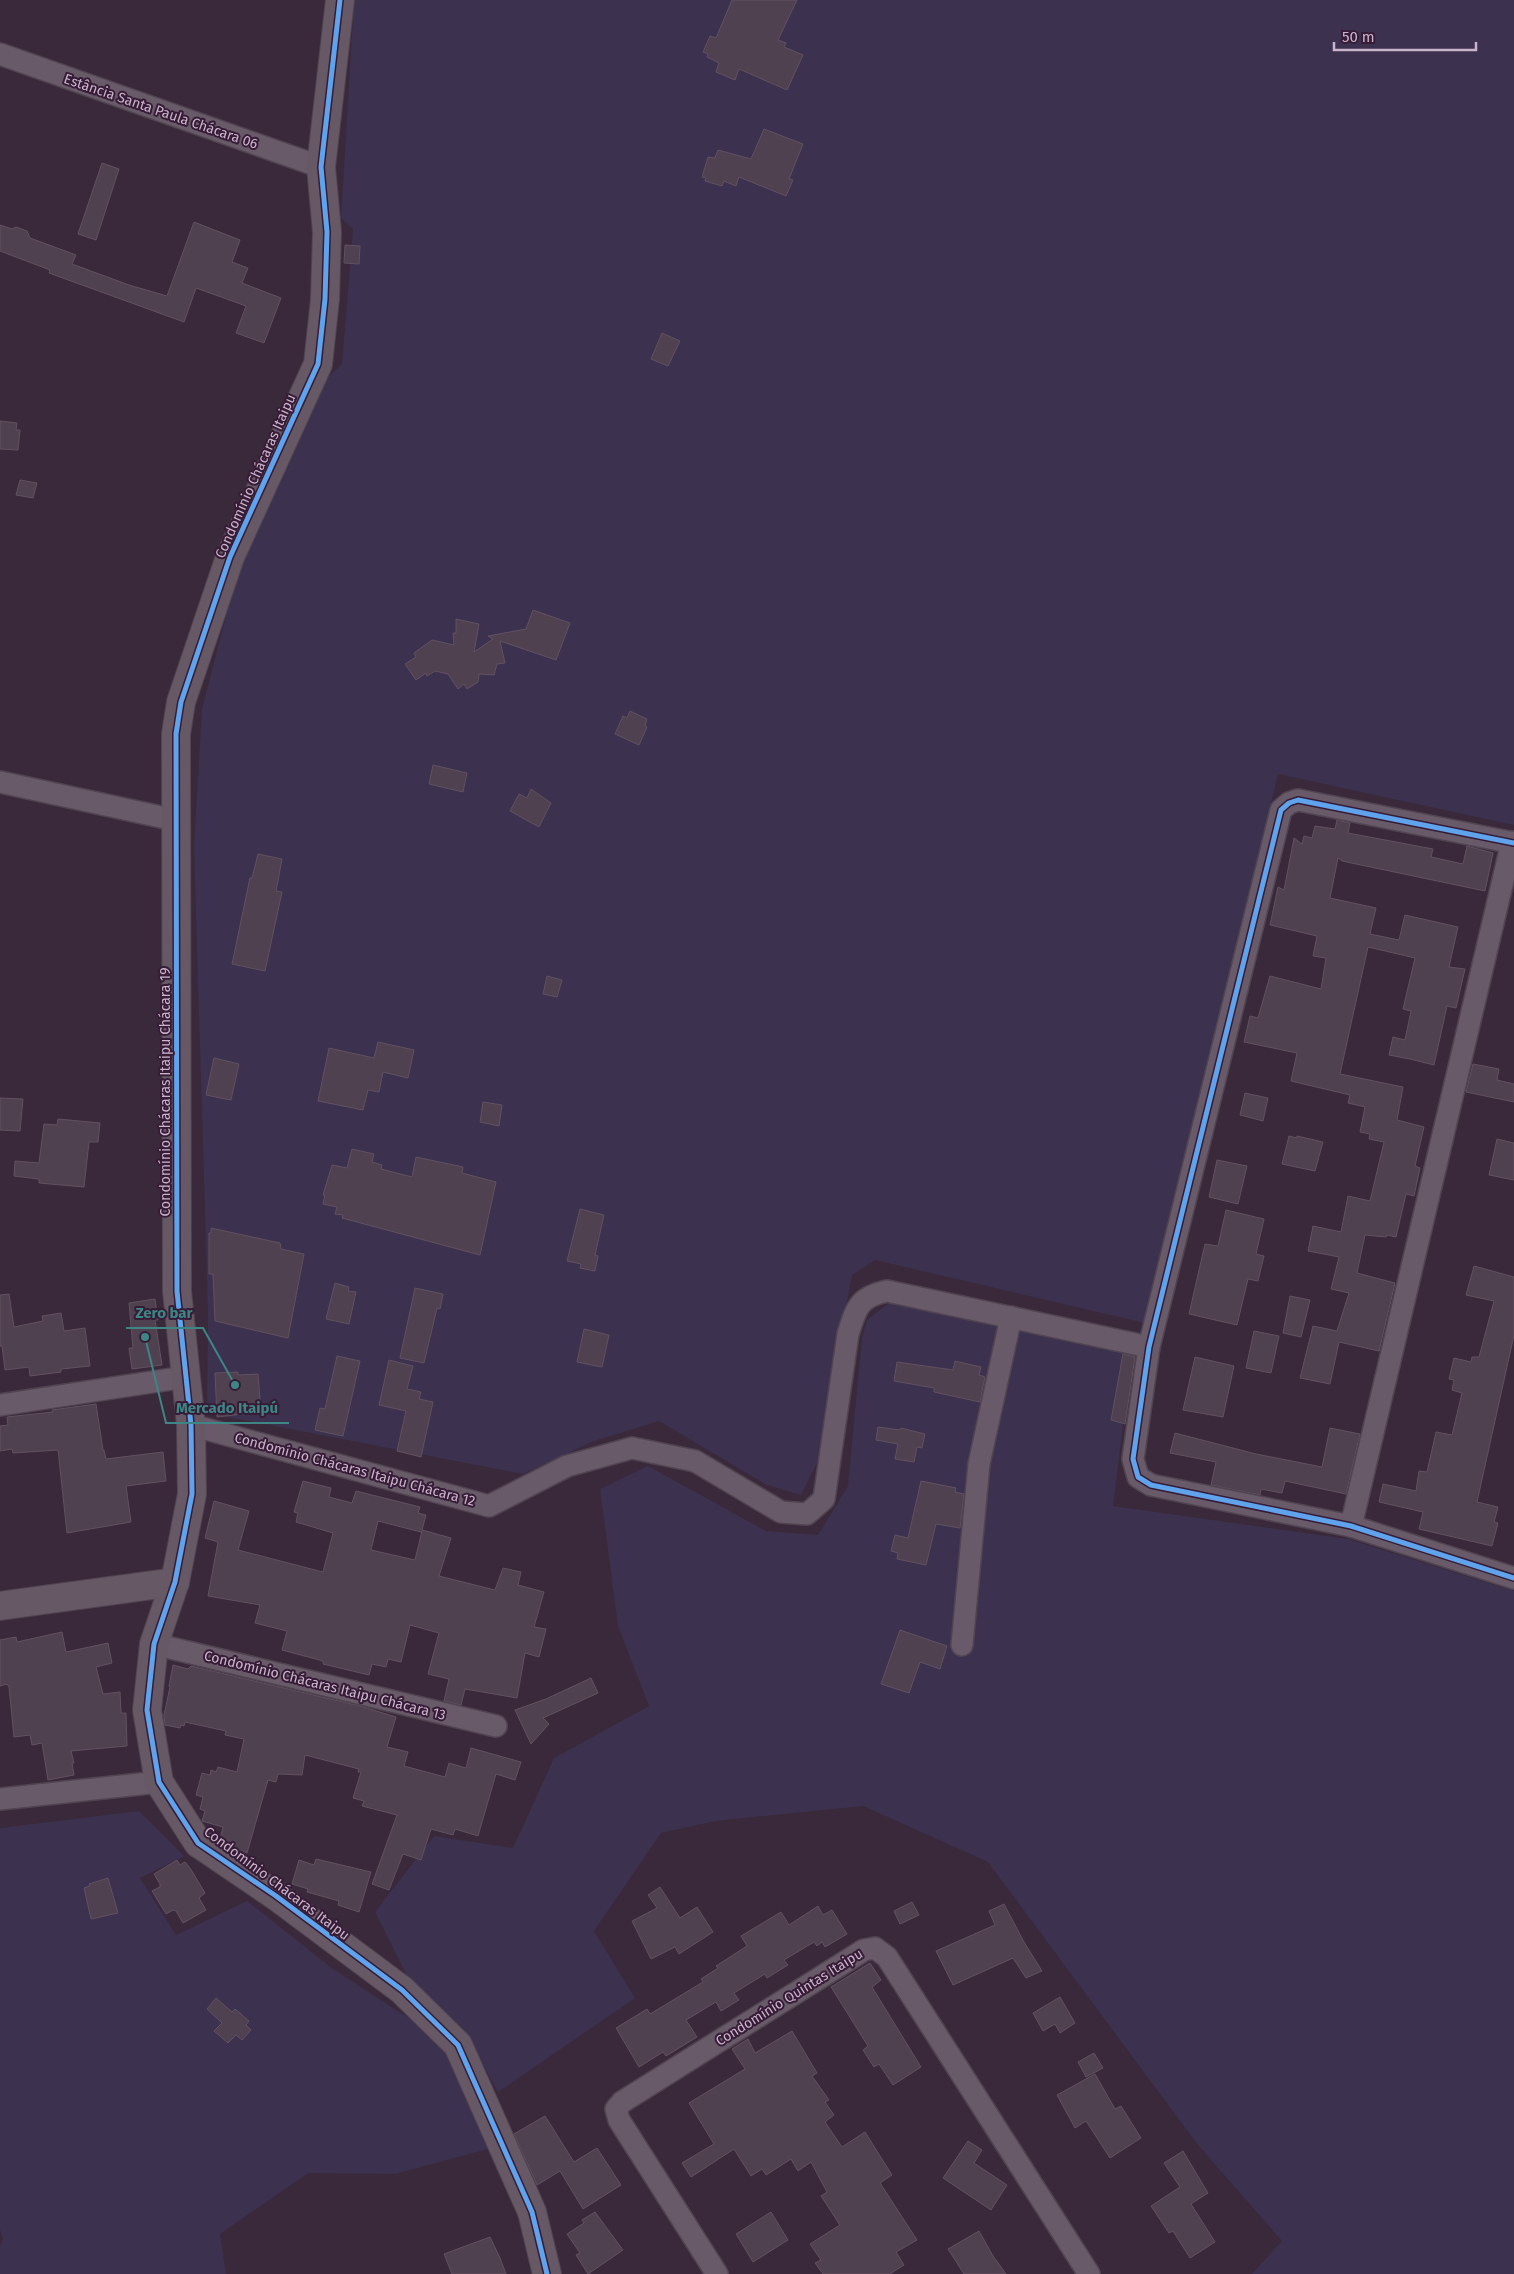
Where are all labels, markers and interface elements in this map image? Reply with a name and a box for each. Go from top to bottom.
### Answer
scale bar [1334,20,1476,52]
text: 50 m [1342,28,1375,46]
street label: Estância Santa Paula Chácara 06 [62,70,260,153]
street label: Condomínio Chácaras Itaipu [212,391,299,561]
street label: Condomínio Chácaras Itaipu Chácara 19 [157,968,174,1216]
callout: Zero bar [126,1298,203,1328]
text: Zero bar [135,1304,194,1322]
callout: Mercado Itaipú [166,1393,289,1423]
text: Mercado Itaipú [176,1399,278,1417]
street label: Condomínio Chácaras Itaipu Chácara 12 [233,1429,477,1510]
street label: Condomínio Chácaras Itaipu Chácara 13 [202,1647,448,1724]
street label: Condomínio Chácaras Itaipu [201,1823,353,1944]
street label: Condomínio Quintas Itaipu [713,1945,866,2050]

